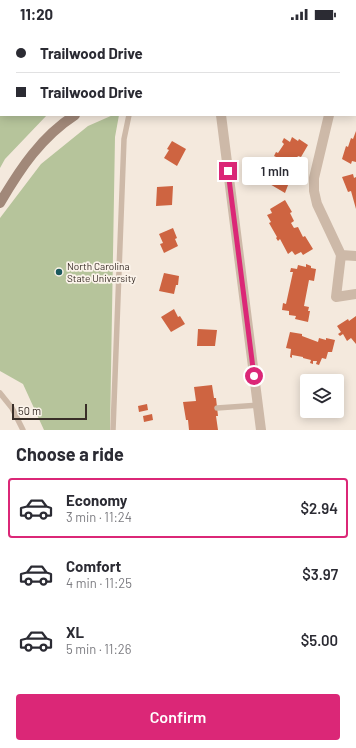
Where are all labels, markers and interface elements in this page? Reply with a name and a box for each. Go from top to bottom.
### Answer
text: 11:20 [20,5,53,23]
text: Trailwood Drive [40,44,143,62]
text: Trailwood Drive [40,83,143,101]
callout: 1 min [242,157,308,185]
route end [219,162,237,180]
text: 1 min [261,163,289,179]
place label: North Carolina State University [67,260,136,284]
marker: North Carolina State University [54,267,64,277]
route start [245,367,263,385]
map controls [300,374,344,418]
button: layers [300,374,344,418]
scale bar [12,402,87,421]
text: 50 m [18,404,41,417]
text: Choose a ride [16,443,124,465]
icon: car [18,490,54,526]
text: Economy [66,491,127,509]
text: $2.94 [300,499,338,517]
text: 3 min · 11:24 [66,509,132,525]
icon: car [18,556,54,592]
text: Comfort [66,557,121,575]
text: $3.97 [302,565,338,583]
text: 4 min · 11:25 [66,575,132,591]
icon: car [18,622,54,658]
text: XL [66,623,84,641]
text: $5.00 [301,631,338,649]
text: 5 min · 11:26 [66,641,132,657]
button: Confirm [16,694,340,740]

